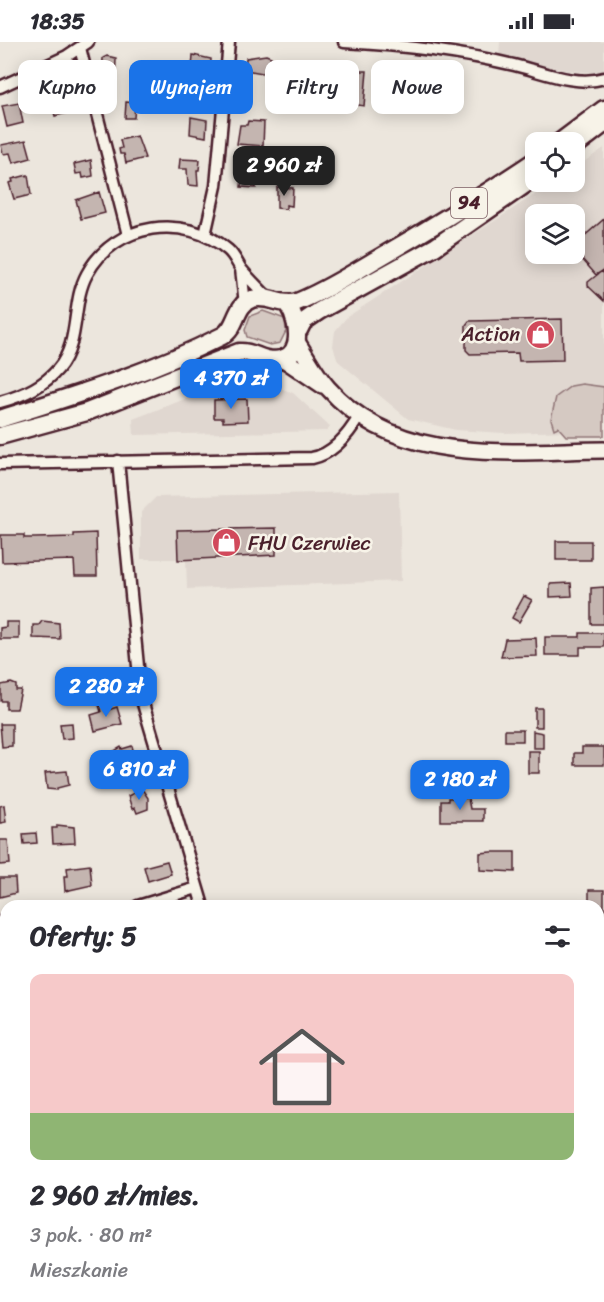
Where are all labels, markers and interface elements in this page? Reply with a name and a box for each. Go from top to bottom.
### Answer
text: 18:35 [30,2,85,41]
chip: Kupno [18,60,117,114]
chip: Wynajem [129,60,253,114]
chip: Filtry [265,60,359,114]
chip: Nowe [371,60,464,114]
map controls [525,132,585,264]
button: locate [525,132,585,192]
pin: 2 960 zł [222,146,346,197]
text: 2 960 zł [247,148,321,183]
road number: 94 [451,188,487,218]
button: layers [525,204,585,264]
place label: Action [461,317,520,352]
shop icon: Action [525,318,557,350]
pin: 4 370 zł [169,359,293,410]
text: 4 370 zł [194,361,268,396]
place label: FHU Czerwiec [248,526,370,561]
shop icon: FHU Czerwiec [211,527,243,559]
pin: 2 280 zł [44,667,168,718]
text: 2 280 zł [69,669,143,704]
pin: 6 810 zł [77,750,201,801]
text: 6 810 zł [103,752,175,787]
pin: 2 180 zł [398,760,522,811]
text: 2 180 zł [424,762,496,797]
text: Oferty: 5 [30,913,137,959]
icon: filters [541,920,574,953]
icon: home [248,1013,356,1121]
text: 2 960 zł/mies. [30,1172,200,1218]
text: 3 pok. · 80 m² [30,1218,152,1253]
text: Mieszkanie [30,1253,128,1288]

